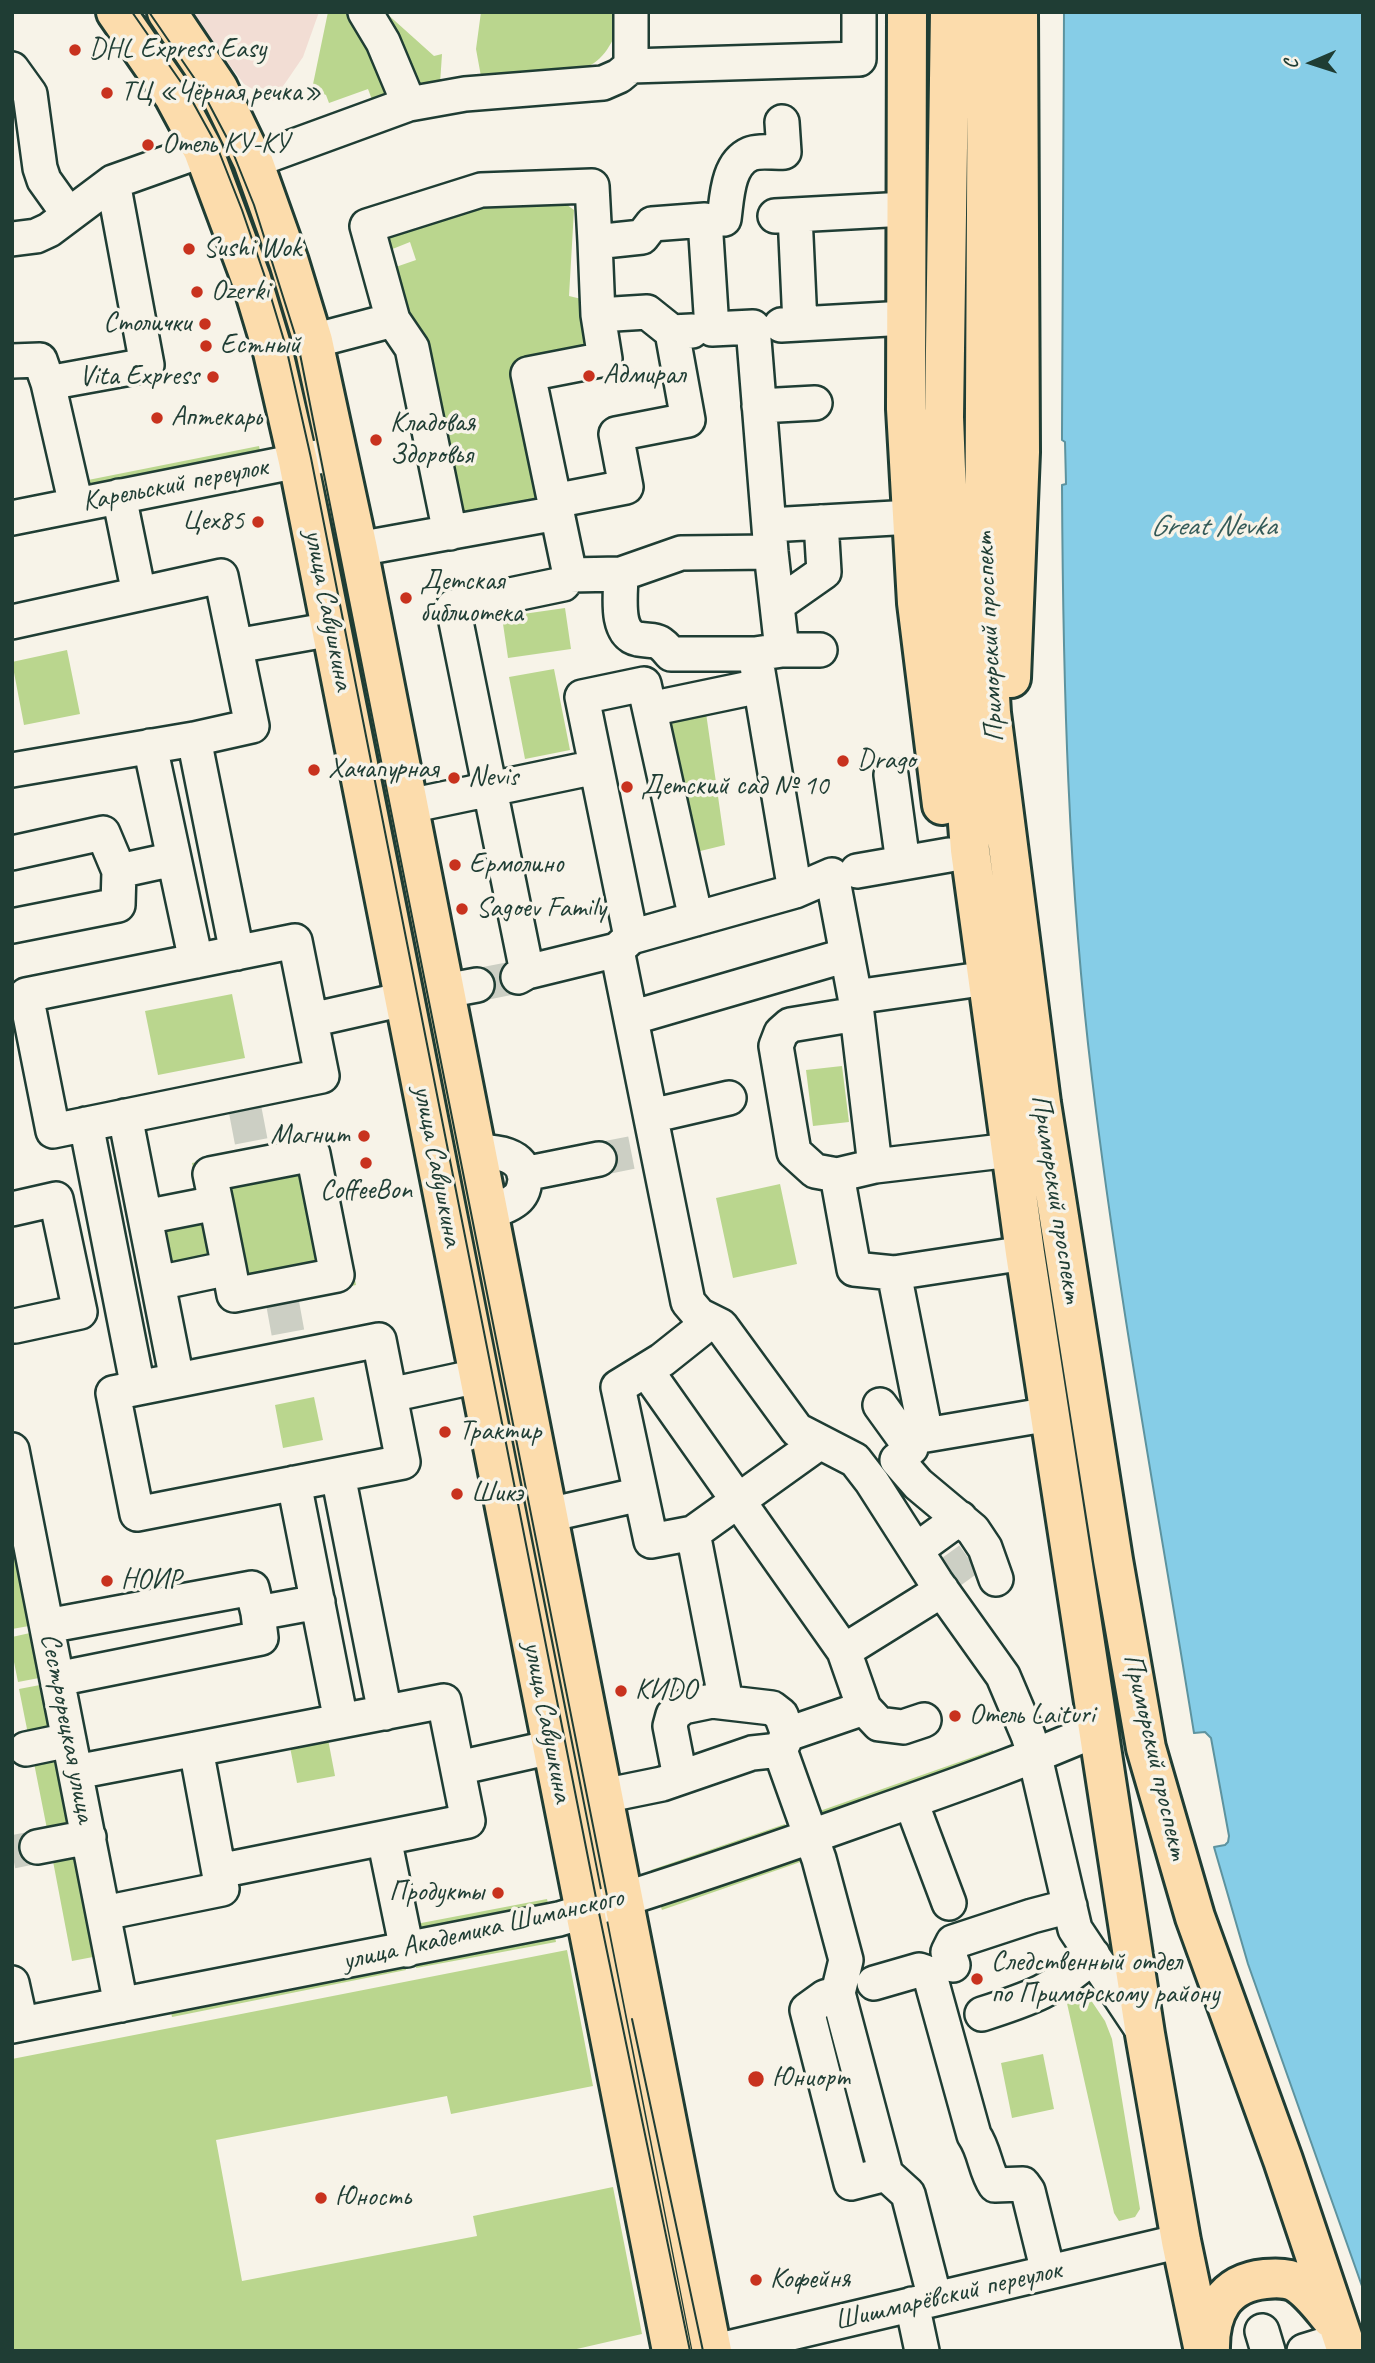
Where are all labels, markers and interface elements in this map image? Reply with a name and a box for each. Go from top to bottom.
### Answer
north arrow [1277,28,1347,98]
place label: DHL Express Easy [89,33,266,67]
marker: DHL Express Easy [67,42,83,58]
text: С [1279,59,1303,69]
place label: ТЦ «Чёрная речка» [121,76,322,110]
marker: ТЦ «Чёрная речка» [99,85,115,101]
place label: Отель КУ-КУ [162,128,289,162]
marker: Отель КУ-КУ [140,137,156,153]
place label: Sushi Wok [203,232,301,266]
marker: Sushi Wok [181,241,197,257]
place label: Ozerki [211,275,269,309]
marker: Ozerki [189,284,205,300]
place label: Столички [103,307,191,341]
marker: Столички [197,316,213,332]
place label: Естный [220,329,300,363]
marker: Естный [198,338,214,354]
place label: Адмирал [603,359,685,393]
place label: Vita Express [79,360,199,394]
marker: Адмирал [581,368,597,384]
marker: Vita Express [205,369,221,385]
place label: Аптекарь [171,401,261,435]
place label: Кладовая Здоровья [390,407,475,473]
marker: Аптекарь [149,410,165,426]
marker: Кладовая Здоровья [368,432,384,448]
street label: Карельский переулок [80,451,270,519]
place label: Цех85 [182,505,244,539]
water label: Great Nevka [1150,509,1276,545]
marker: Цех85 [250,514,266,530]
street label: улица Савушкина [296,527,360,693]
street label: Приморский проспект [968,531,1012,743]
place label: Детская библиотека [420,565,523,631]
marker: Детская библиотека [398,590,414,606]
place label: Drago [857,744,915,778]
place label: Хачапурная [328,753,438,787]
marker: Drago [835,753,851,769]
place label: Nevis [468,761,518,795]
marker: Хачапурная [306,762,322,778]
marker: Nevis [446,770,462,786]
place label: Детский сад № 10 [641,770,828,804]
marker: Детский сад № 10 [619,779,635,795]
place label: Ермолино [469,848,563,882]
marker: Ермолино [447,857,463,873]
place label: Sagoev Family [476,892,606,926]
marker: Sagoev Family [454,901,470,917]
street label: улица Савушкина [405,1083,469,1249]
street label: Приморский проспект [1023,1092,1089,1306]
place label: Магнит [270,1119,350,1153]
marker: Магнит [356,1128,372,1144]
marker: CoffeeBon [358,1155,374,1171]
place label: CoffeeBon [320,1174,412,1208]
place label: Трактир [459,1415,541,1449]
marker: Трактир [437,1424,453,1440]
place label: Шикэ [471,1477,523,1511]
marker: Шикэ [449,1486,465,1502]
place label: НОИР [121,1564,181,1598]
marker: НОИР [99,1573,115,1589]
street label: Сестрорецкая улица [32,1630,102,1826]
street label: улица Савушкина [515,1639,579,1805]
street label: Приморский проспект [1115,1651,1195,1863]
place label: КИDO [635,1674,697,1708]
marker: КИDO [613,1683,629,1699]
place label: Отель Laituri [969,1699,1095,1733]
marker: Отель Laituri [947,1708,963,1724]
place label: Продукты [389,1876,484,1910]
street label: улица Академика Шиманского [339,1881,627,1979]
marker: Продукты [490,1885,506,1901]
place label: Следственный отдел по Приморскому району [991,1946,1219,2012]
marker: Следственный отдел по Приморскому району [969,1971,985,1987]
place label: Юниорт [772,2062,850,2096]
marker: Юниорт [746,2069,766,2089]
place label: Юность [335,2181,411,2215]
marker: Юность [313,2190,329,2206]
street label: Шишмарёвский переулок [831,2254,1065,2338]
place label: Кофейня [770,2263,850,2297]
marker: Кофейня [748,2272,764,2288]

